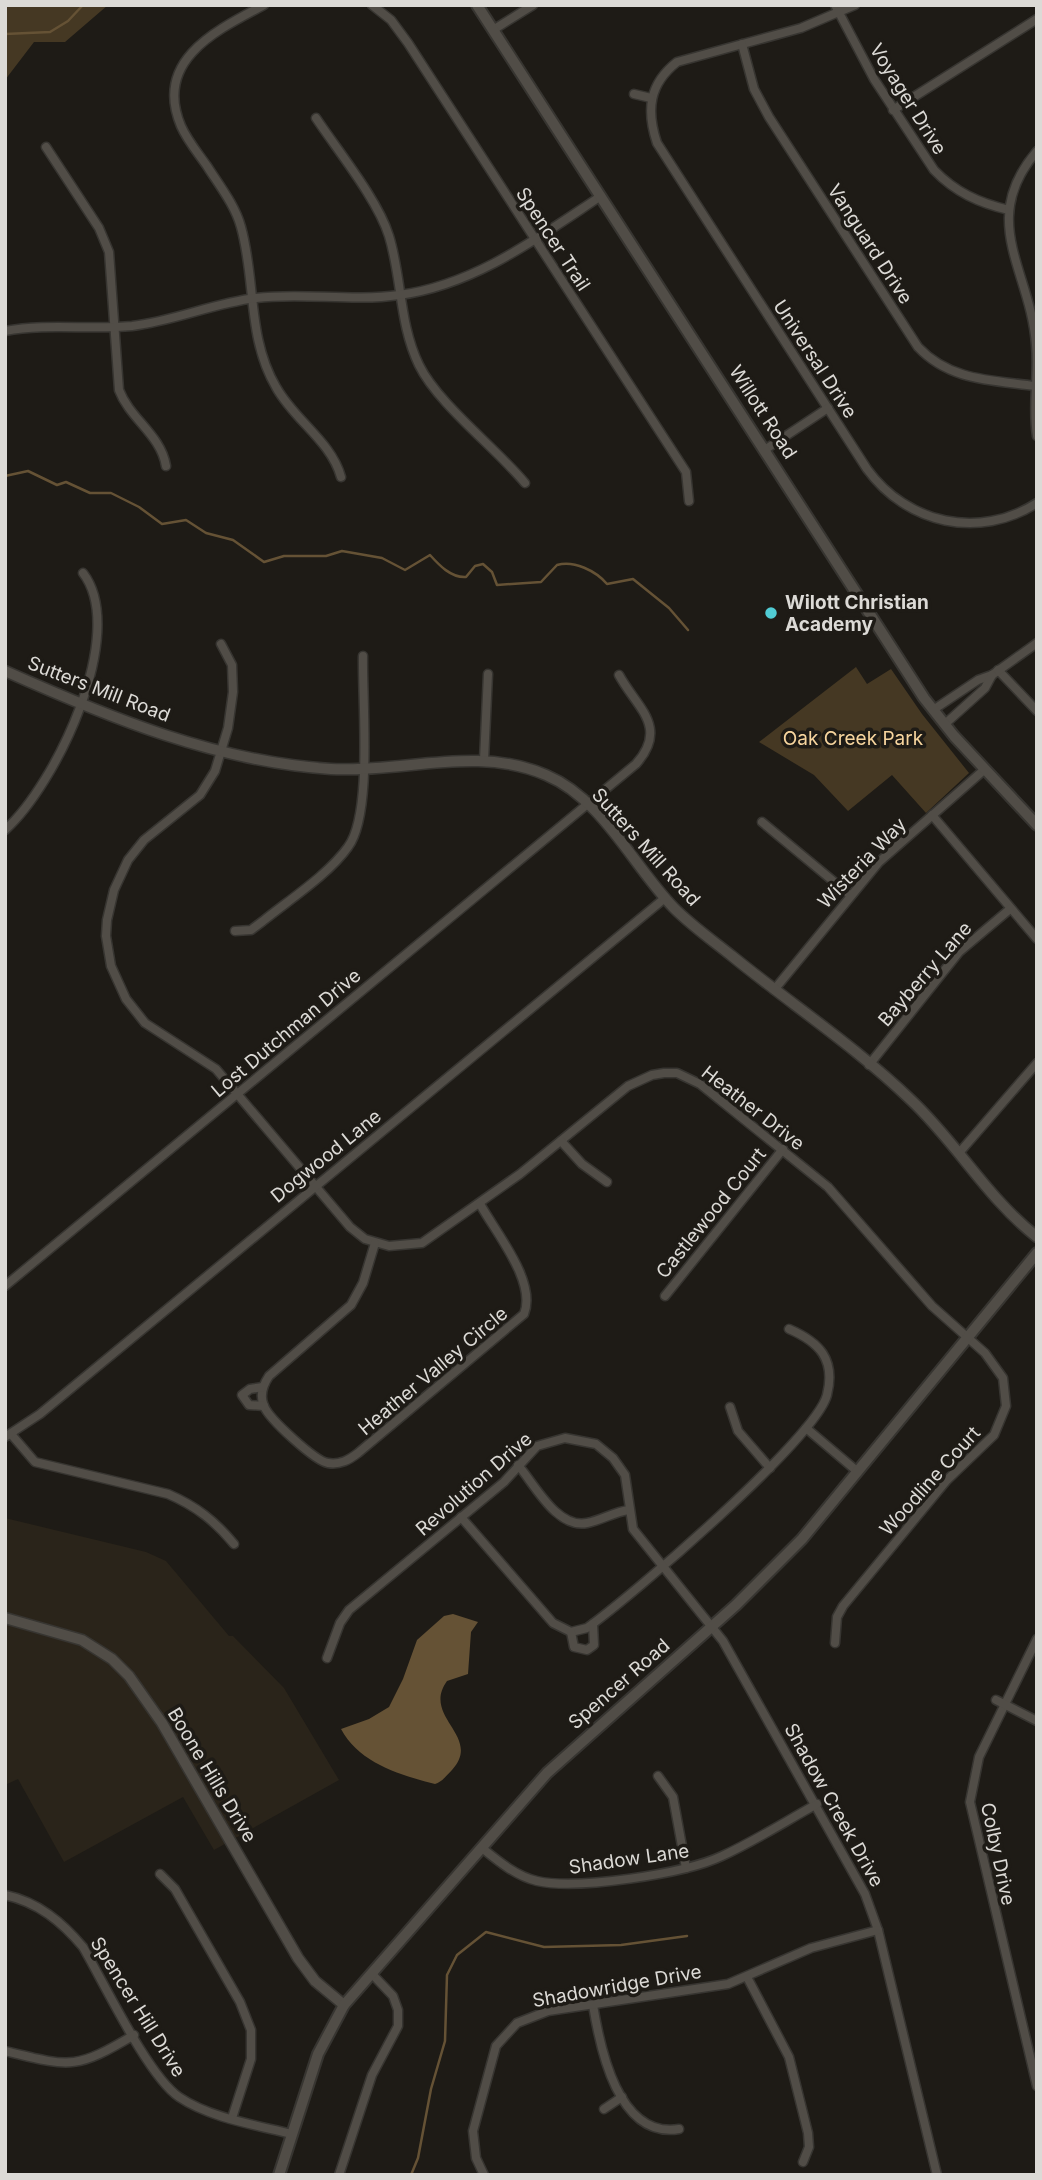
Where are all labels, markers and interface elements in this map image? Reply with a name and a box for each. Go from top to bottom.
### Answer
street label: Voyager Drive [865,39,951,159]
street label: Vanguard Drive [823,180,917,308]
street label: Spencer Trail [511,183,595,295]
street label: Universal Drive [768,296,862,422]
street label: Willott Road [724,361,802,463]
place label: Wilott Christian Academy [785,591,929,636]
marker: Wilott Christian Academy [763,605,779,621]
street label: Sutters Mill Road [24,651,174,727]
park label: Oak Creek Park [783,727,924,750]
street label: Sutters Mill Road [587,783,705,911]
street label: Wisteria Way [813,813,911,913]
street label: Bayberry Lane [873,917,977,1031]
street label: Lost Dutchman Drive [207,964,365,1102]
street label: Heather Drive [697,1061,809,1155]
street label: Dogwood Lane [266,1104,386,1208]
street label: Castlewood Court [651,1143,771,1283]
street label: Heather Valley Circle [354,1302,512,1440]
street label: Woodline Court [875,1422,985,1540]
street label: Revolution Drive [411,1427,537,1541]
street label: Spencer Road [564,1634,674,1734]
street label: Boone Hills Drive [163,1703,261,1847]
street label: Shadow Creek Drive [779,1719,889,1891]
street label: Colby Drive [976,1801,1020,1907]
street label: Shadow Lane [567,1839,691,1879]
street label: Spencer Hill Drive [86,1933,190,2081]
street label: Shadowridge Drive [531,1960,703,2012]

